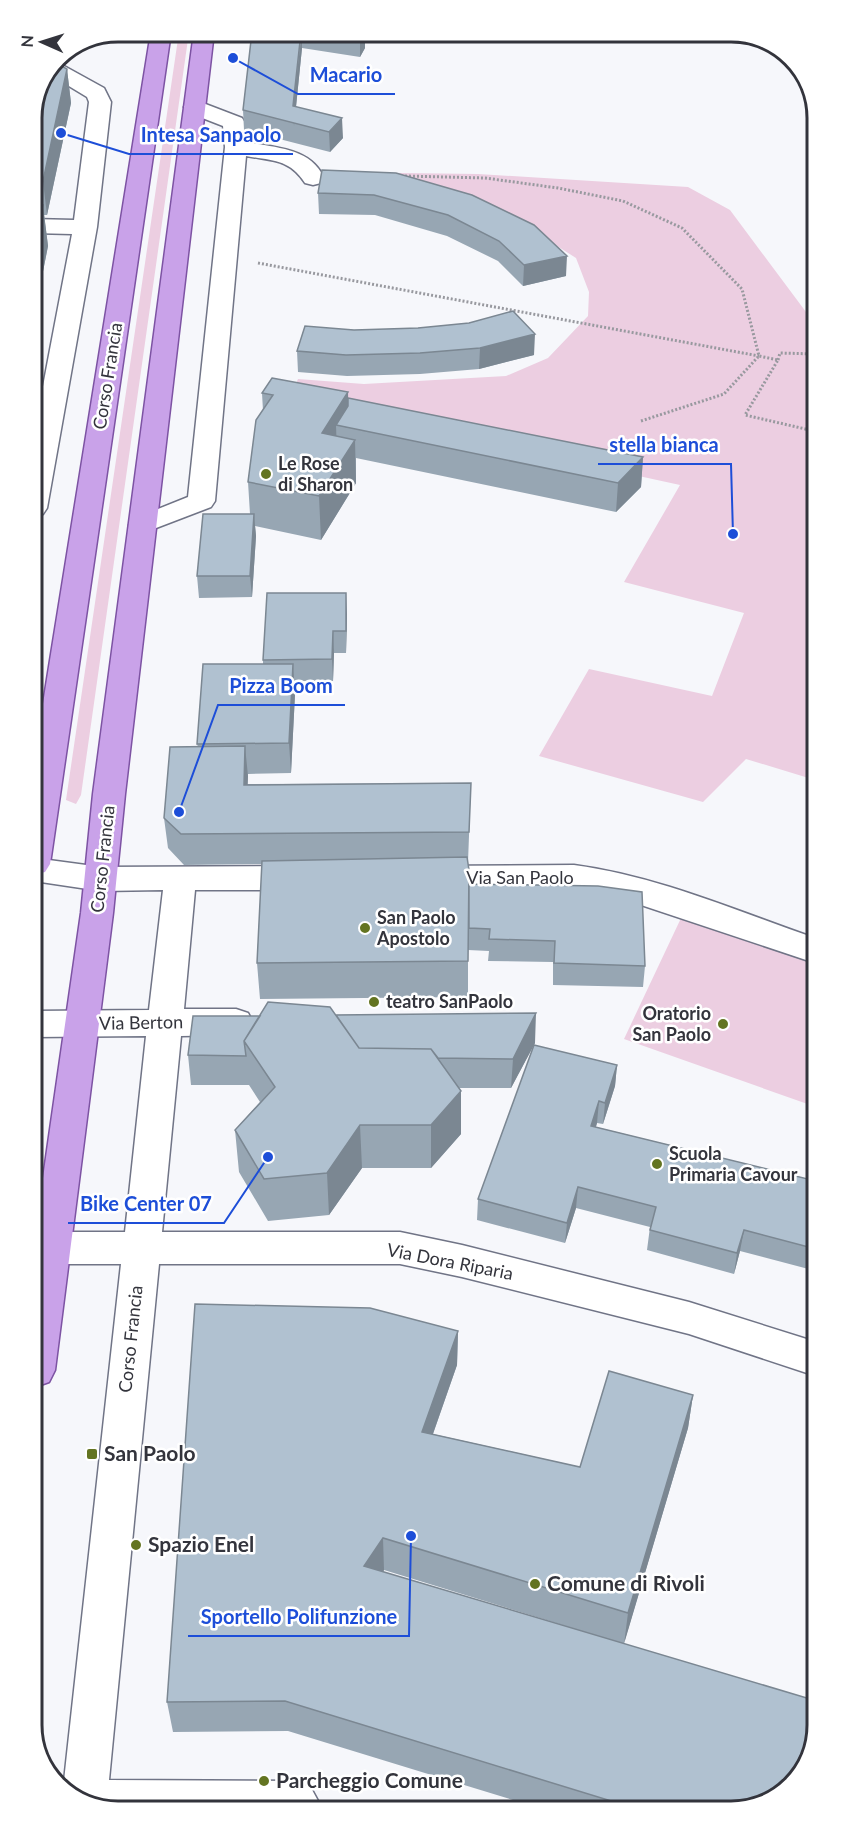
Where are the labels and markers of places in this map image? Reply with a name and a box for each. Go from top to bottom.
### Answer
callout: Macario [298,56,395,94]
callout: Intesa Sanpaolo [129,116,293,154]
callout: stella bianca [598,426,731,464]
place label: Le Rose di Sharon [278,452,353,495]
marker: Le Rose di Sharon [259,467,273,481]
callout: Pizza Boom [218,667,345,705]
place label: San Paolo Apostolo [376,906,456,949]
marker: San Paolo Apostolo [358,921,372,935]
place label: teatro SanPaolo [386,990,513,1012]
marker: teatro SanPaolo [367,995,381,1009]
place label: Oratorio San Paolo [632,1002,711,1045]
marker: Oratorio San Paolo [716,1017,730,1031]
place label: Scuola Primaria Cavour [669,1142,798,1185]
marker: Scuola Primaria Cavour [650,1157,664,1171]
callout: Bike Center 07 [68,1185,224,1223]
place label: San Paolo [104,1440,196,1465]
marker: San Paolo [85,1447,99,1461]
place label: Spazio Enel [148,1531,254,1556]
marker: Spazio Enel [129,1538,143,1552]
place label: Comune di Rivoli [547,1570,705,1595]
marker: Comune di Rivoli [528,1577,542,1591]
callout: Sportello Polifunzione [188,1598,409,1636]
place label: Parcheggio Comune [276,1767,463,1792]
marker: Parcheggio Comune [257,1774,271,1788]

